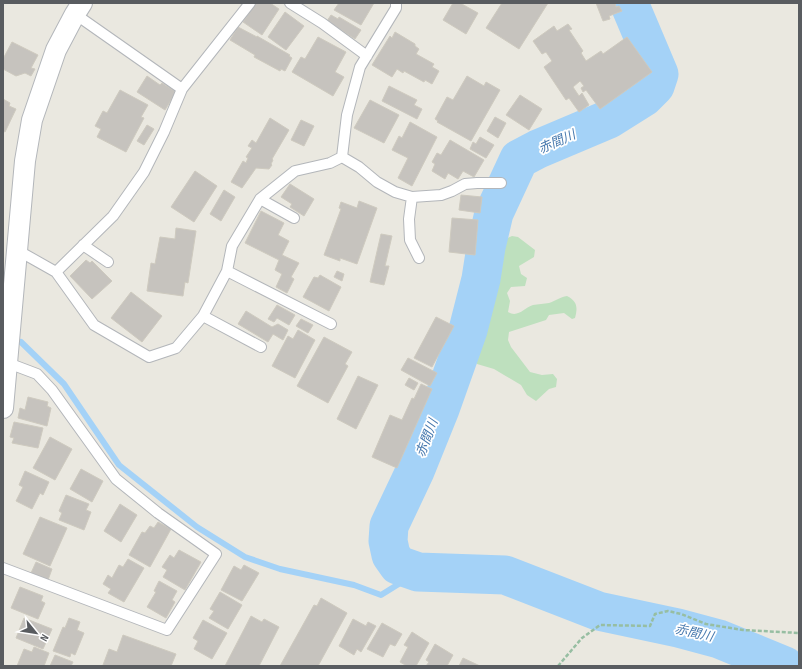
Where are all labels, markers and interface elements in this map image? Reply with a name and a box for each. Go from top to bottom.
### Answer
water label: 赤間川 [536,126,580,157]
water label: 赤間川 [413,415,442,459]
north arrow [16,613,56,653]
water label: 赤間川 [673,621,717,646]
text: N [37,632,51,644]

